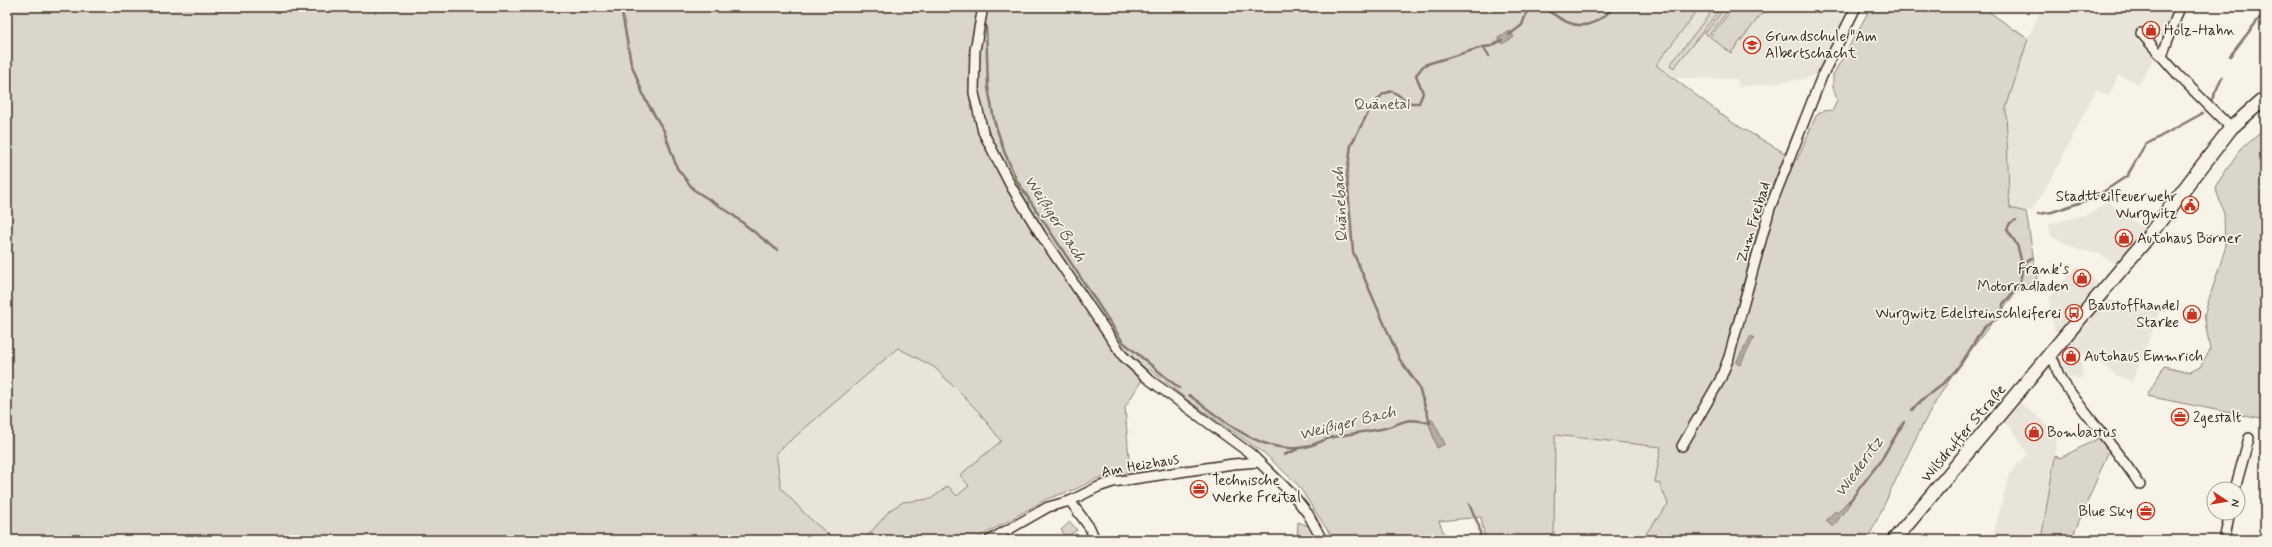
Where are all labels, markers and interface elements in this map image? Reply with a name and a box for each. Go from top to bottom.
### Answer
shop icon: Holz-Hahn [2141,20,2161,40]
place label: Holz-Hahn [2164,21,2236,41]
place label: Grundschule "Am Albertschacht [1765,27,1877,64]
school or university icon: Grundschule "Am Albertschacht [1742,35,1762,55]
park label: Quänetal [1354,95,1410,115]
water label: Quänebach [1328,166,1353,244]
water label: Weißiger Bach [1019,172,1091,266]
street label: Zum Freibad [1732,179,1776,265]
place label: Stadtteilfeuerwehr Wurgwitz [2056,187,2177,225]
public building icon: Stadtteilfeuerwehr Wurgwitz [2180,195,2200,215]
shop icon: Autohaus Börner [2114,228,2134,248]
place label: Autohaus Börner [2137,229,2241,249]
place label: Frank's Motorradladen [1977,260,2069,297]
shop icon: Frank's Motorradladen [2072,268,2092,288]
place label: Baustoffhandel Starke [2088,296,2179,333]
bus stop icon: Wurgwitz Edelsteinschleiferei [2064,303,2084,323]
place label: Wurgwitz Edelsteinschleiferei [1875,304,2061,325]
shop icon: Baustoffhandel Starke [2182,304,2202,324]
shop icon: Autohaus Emmrich [2061,346,2081,366]
place label: Autohaus Emmrich [2084,347,2203,367]
street label: Wilsdruffer Straße [1917,380,2011,487]
water label: Weißiger Bach [1297,401,1398,446]
office icon: 2gestalt [2170,407,2190,427]
place label: 2gestalt [2193,408,2242,428]
shop icon: Bombastus [2024,422,2044,442]
place label: Bombastus [2047,423,2117,443]
water label: Wiederitz [1830,432,1889,501]
street label: Am Heizhaus [1100,449,1181,483]
place label: Technische Werke Freital [1212,471,1301,508]
office icon: Technische Werke Freital [1189,479,1209,499]
north arrow [2206,481,2246,521]
text: N [2227,498,2242,508]
office icon: Blue Sky [2136,501,2156,521]
place label: Blue Sky [2079,502,2133,522]

